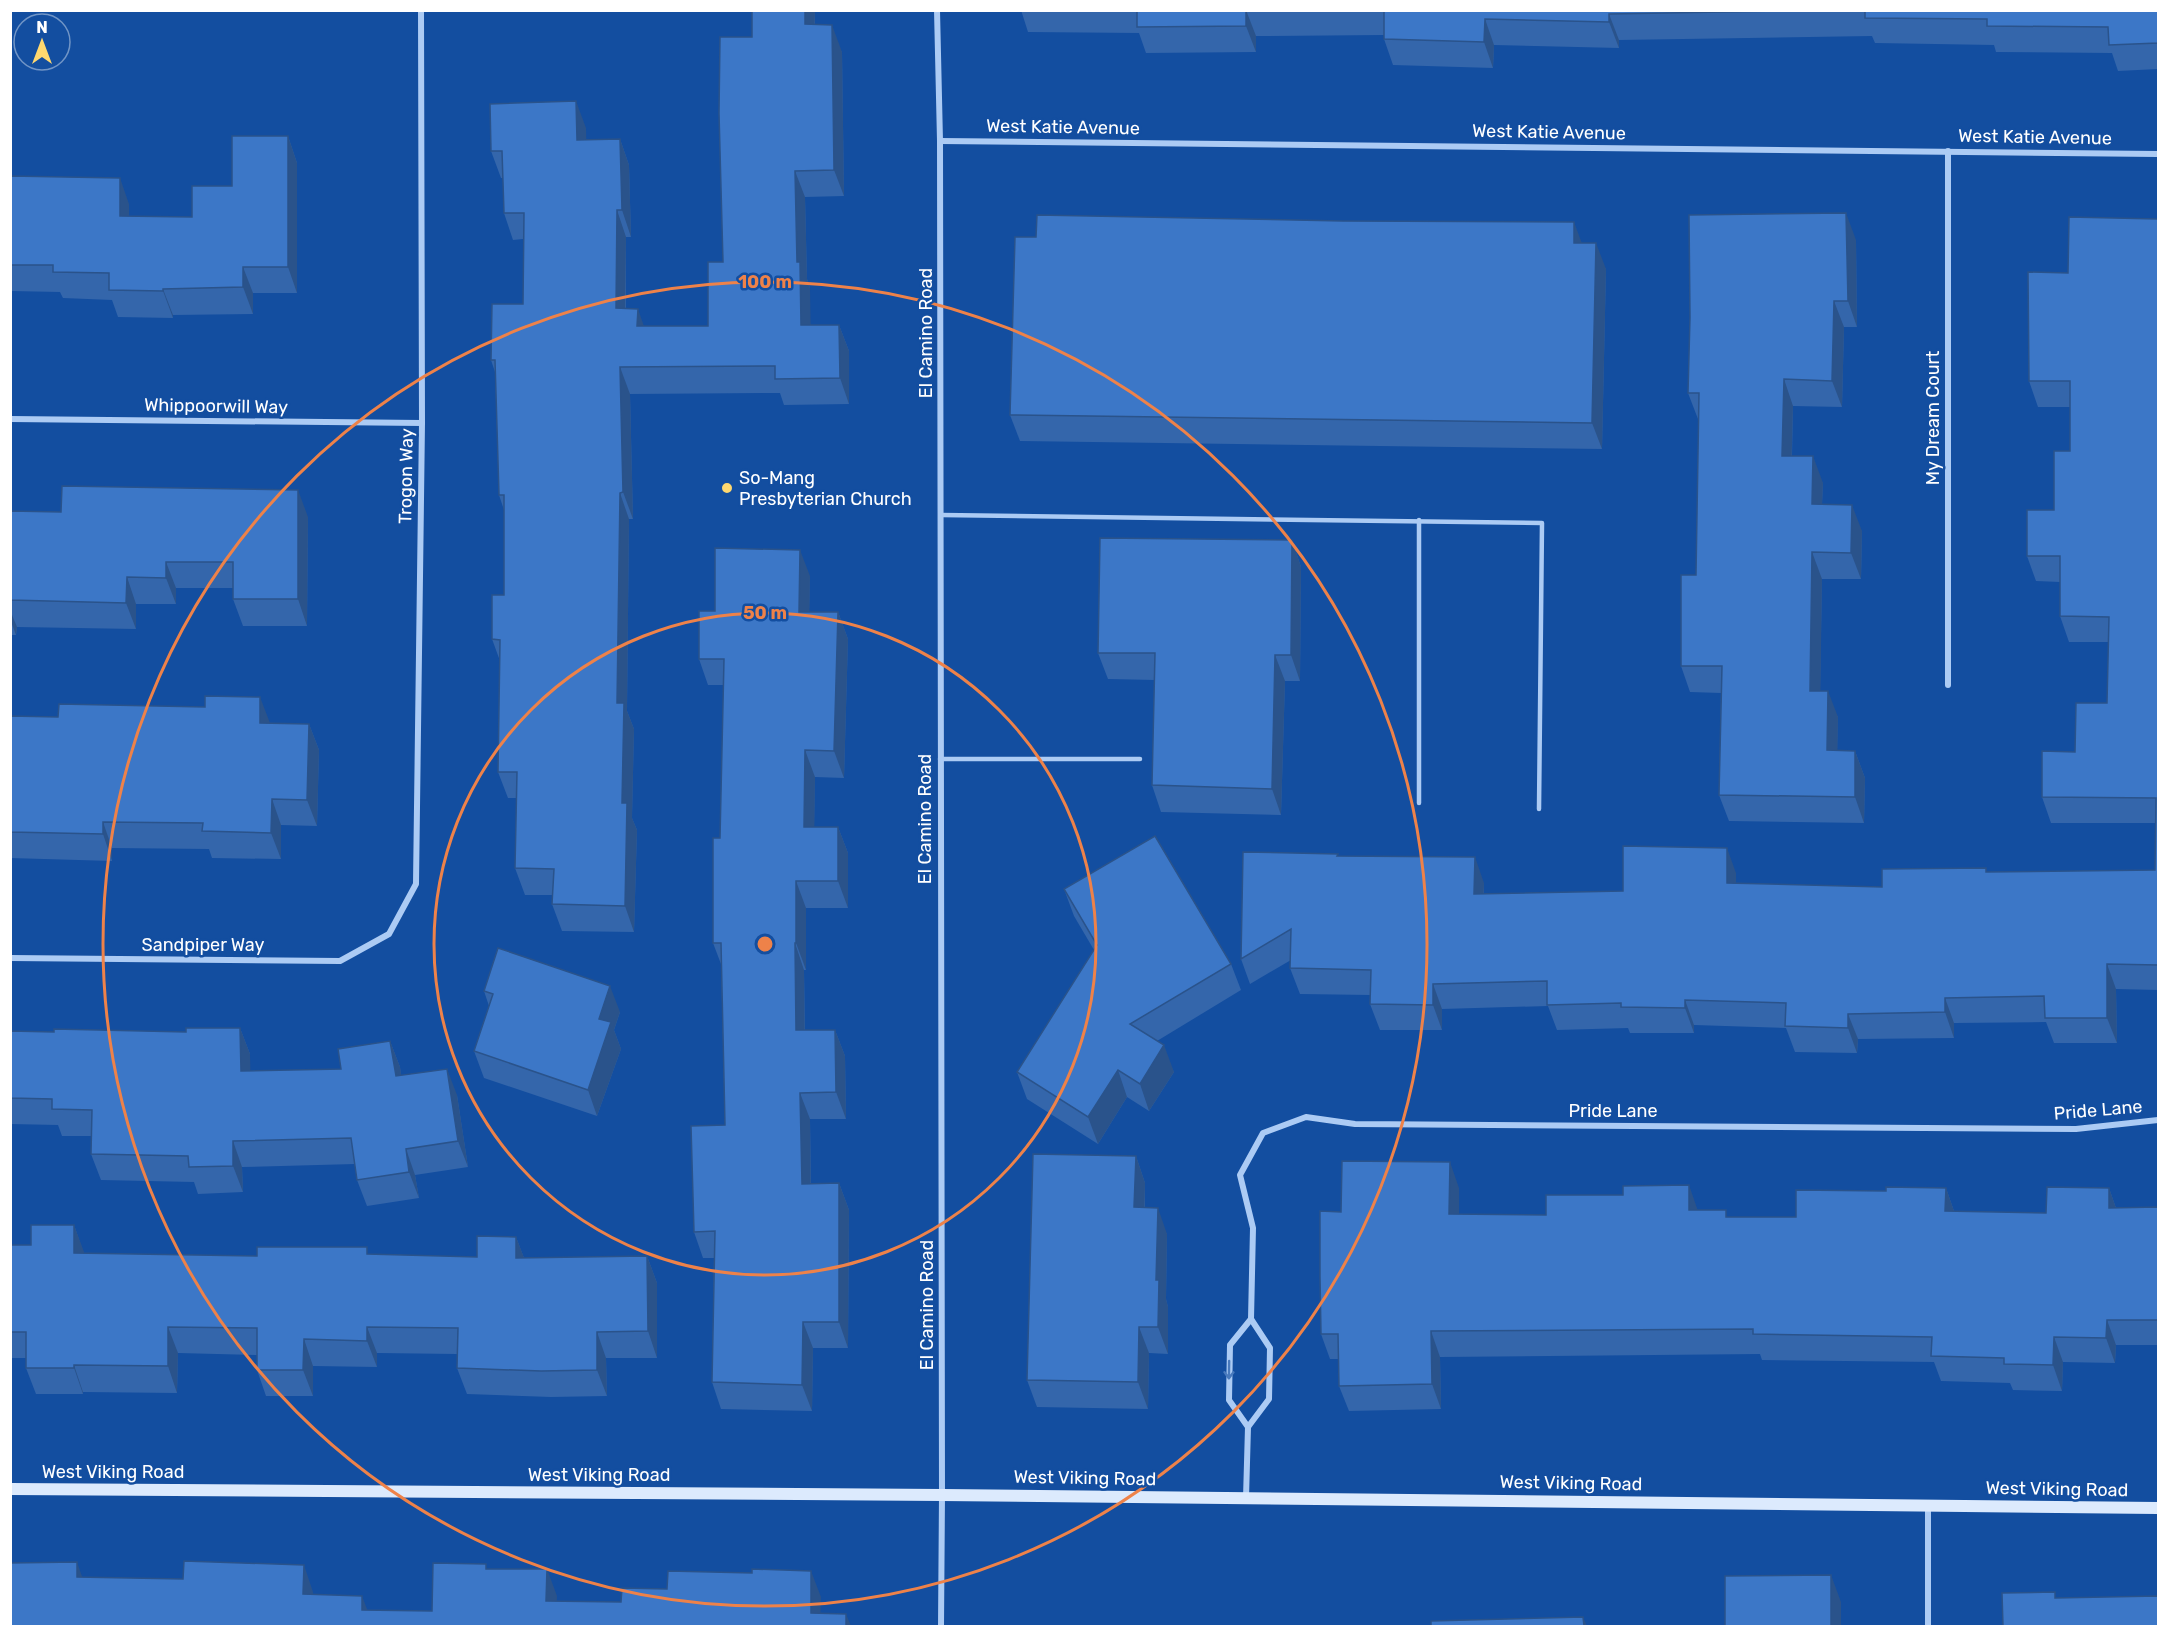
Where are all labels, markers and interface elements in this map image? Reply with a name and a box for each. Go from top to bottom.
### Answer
north arrow [12,12,72,72]
text: N [36,18,48,37]
street label: West Katie Avenue [986,115,1140,139]
street label: West Katie Avenue [1472,120,1626,144]
street label: West Katie Avenue [1958,125,2112,149]
street label: El Camino Road [915,268,937,398]
text: 100 m [738,271,792,293]
street label: My Dream Court [1922,351,1944,485]
street label: Whippoorwill Way [144,394,288,418]
street label: Trogon Way [394,428,418,524]
place label: So-Mang Presbyterian Church [739,467,912,510]
marker: So-Mang Presbyterian Church [720,481,734,495]
text: 50 m [743,602,787,624]
street label: El Camino Road [914,754,936,884]
street label: Sandpiper Way [142,934,264,956]
centre of rings [755,934,775,954]
street label: Pride Lane [2053,1095,2143,1125]
street label: Pride Lane [1568,1100,1658,1122]
street label: El Camino Road [916,1240,938,1370]
one-way arrow [1224,1359,1235,1379]
street label: West Viking Road [42,1461,184,1483]
street label: West Viking Road [528,1464,670,1486]
street label: West Viking Road [1013,1466,1157,1490]
street label: West Viking Road [1499,1471,1643,1495]
street label: West Viking Road [1985,1477,2129,1501]

